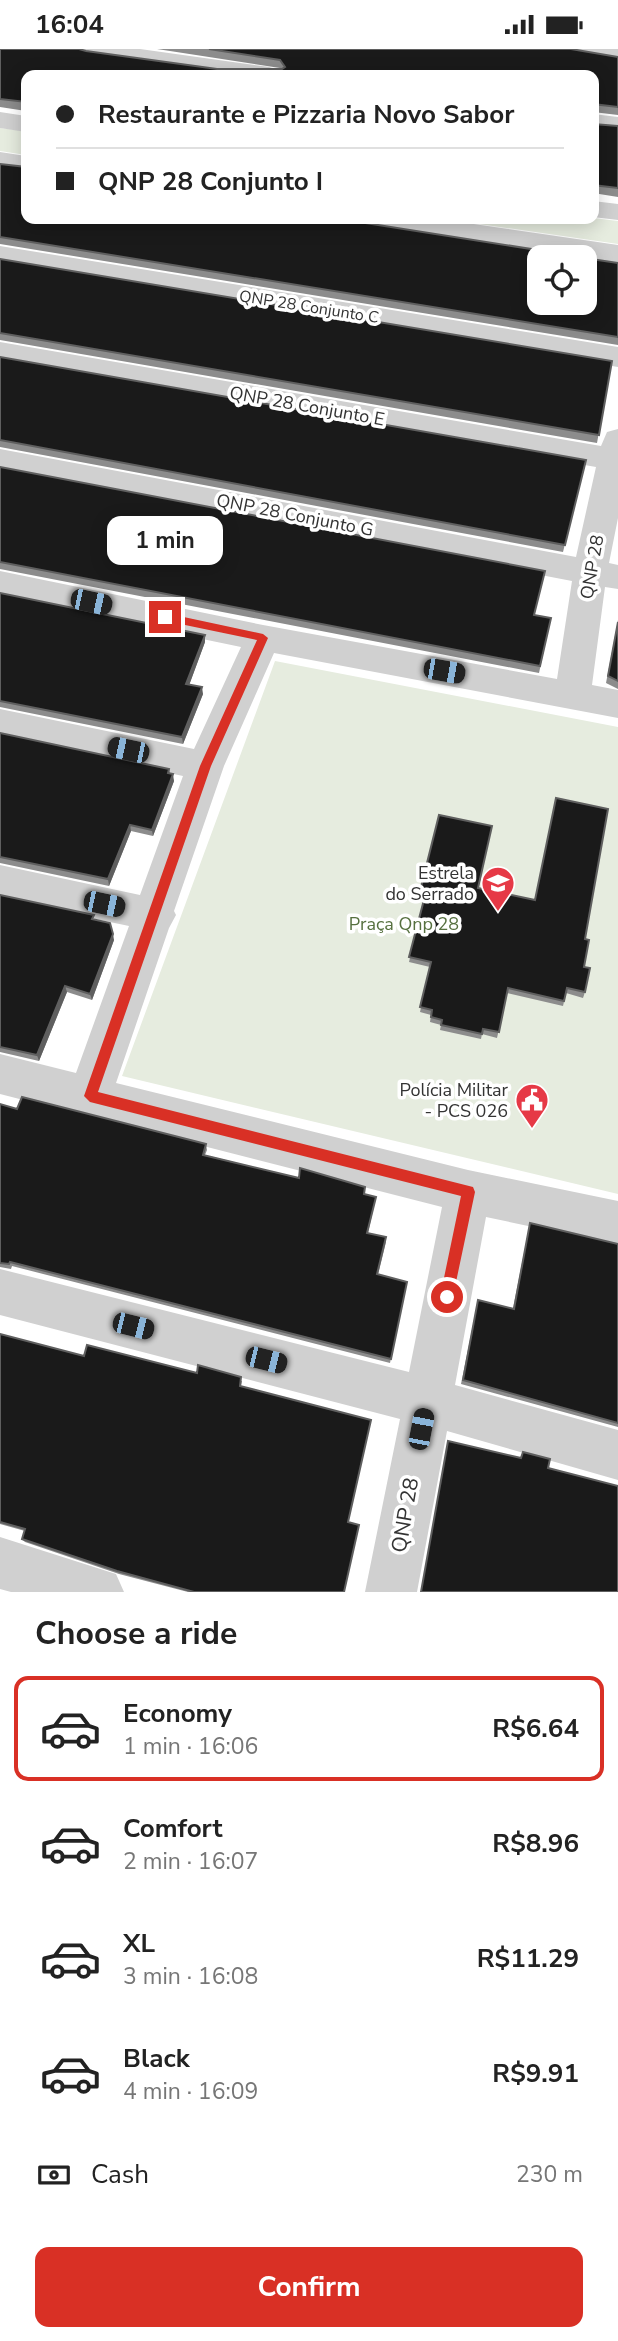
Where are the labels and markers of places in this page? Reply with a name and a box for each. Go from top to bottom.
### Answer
place label: Estrela do Serrado [385,861,474,906]
school or university icon: Estrela do Serrado [479,864,517,913]
place label: Polícia Militar - PCS 026 [399,1078,509,1123]
public building icon: Polícia Militar - PCS 026 [513,1081,551,1130]

